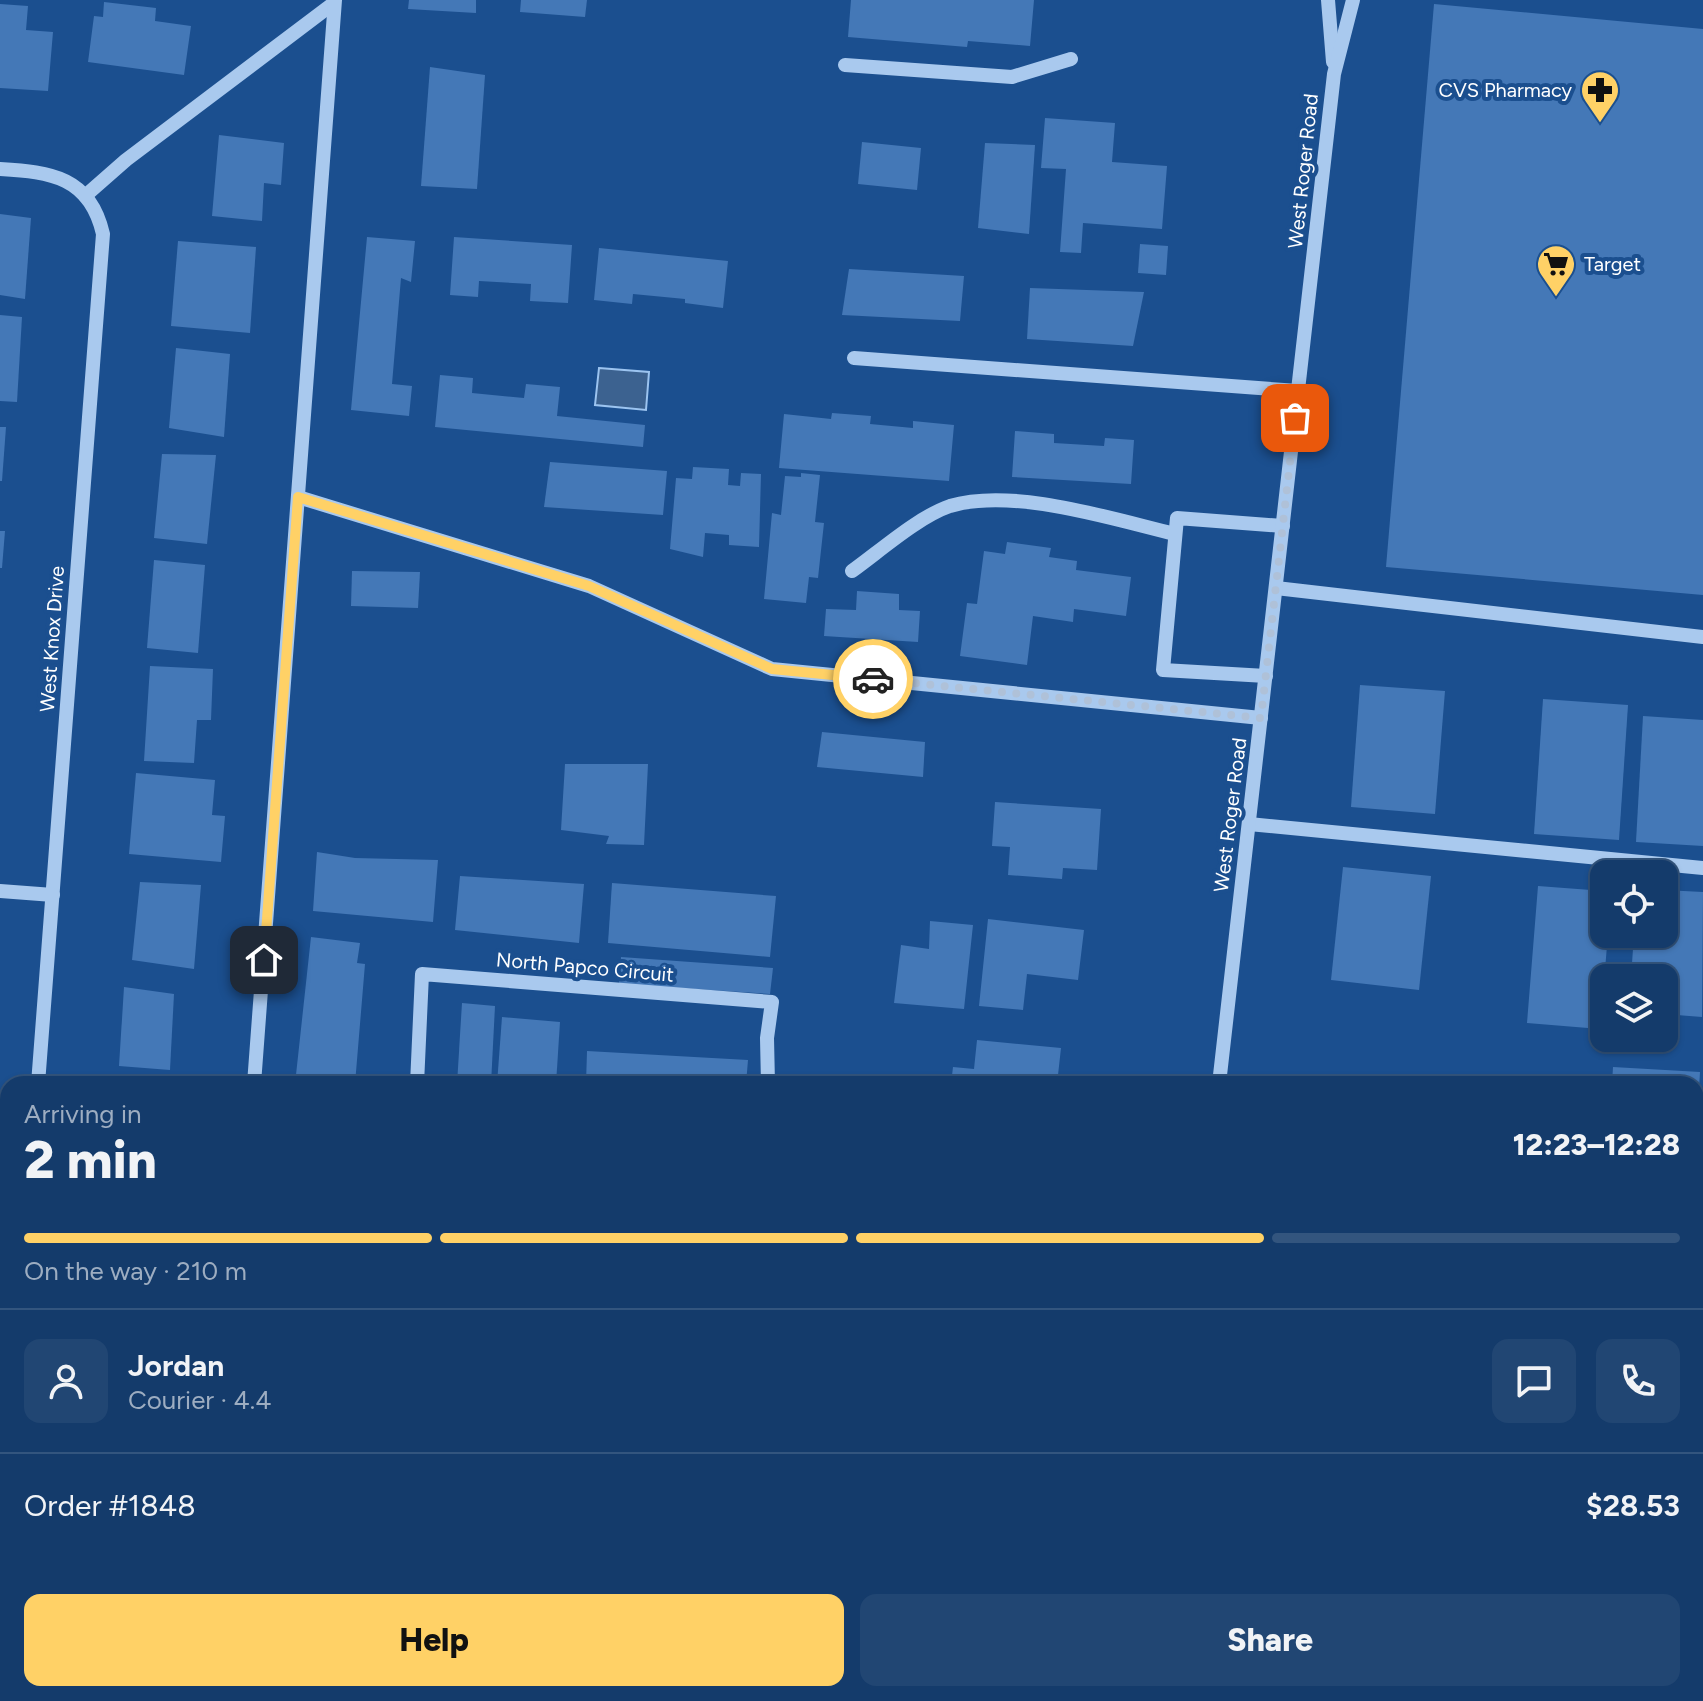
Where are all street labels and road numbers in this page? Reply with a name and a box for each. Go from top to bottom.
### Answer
street label: West Roger Road [1283,92,1323,250]
street label: West Knox Drive [35,565,69,713]
street label: West Roger Road [1209,736,1251,894]
street label: North Papco Circuit [495,947,675,987]

